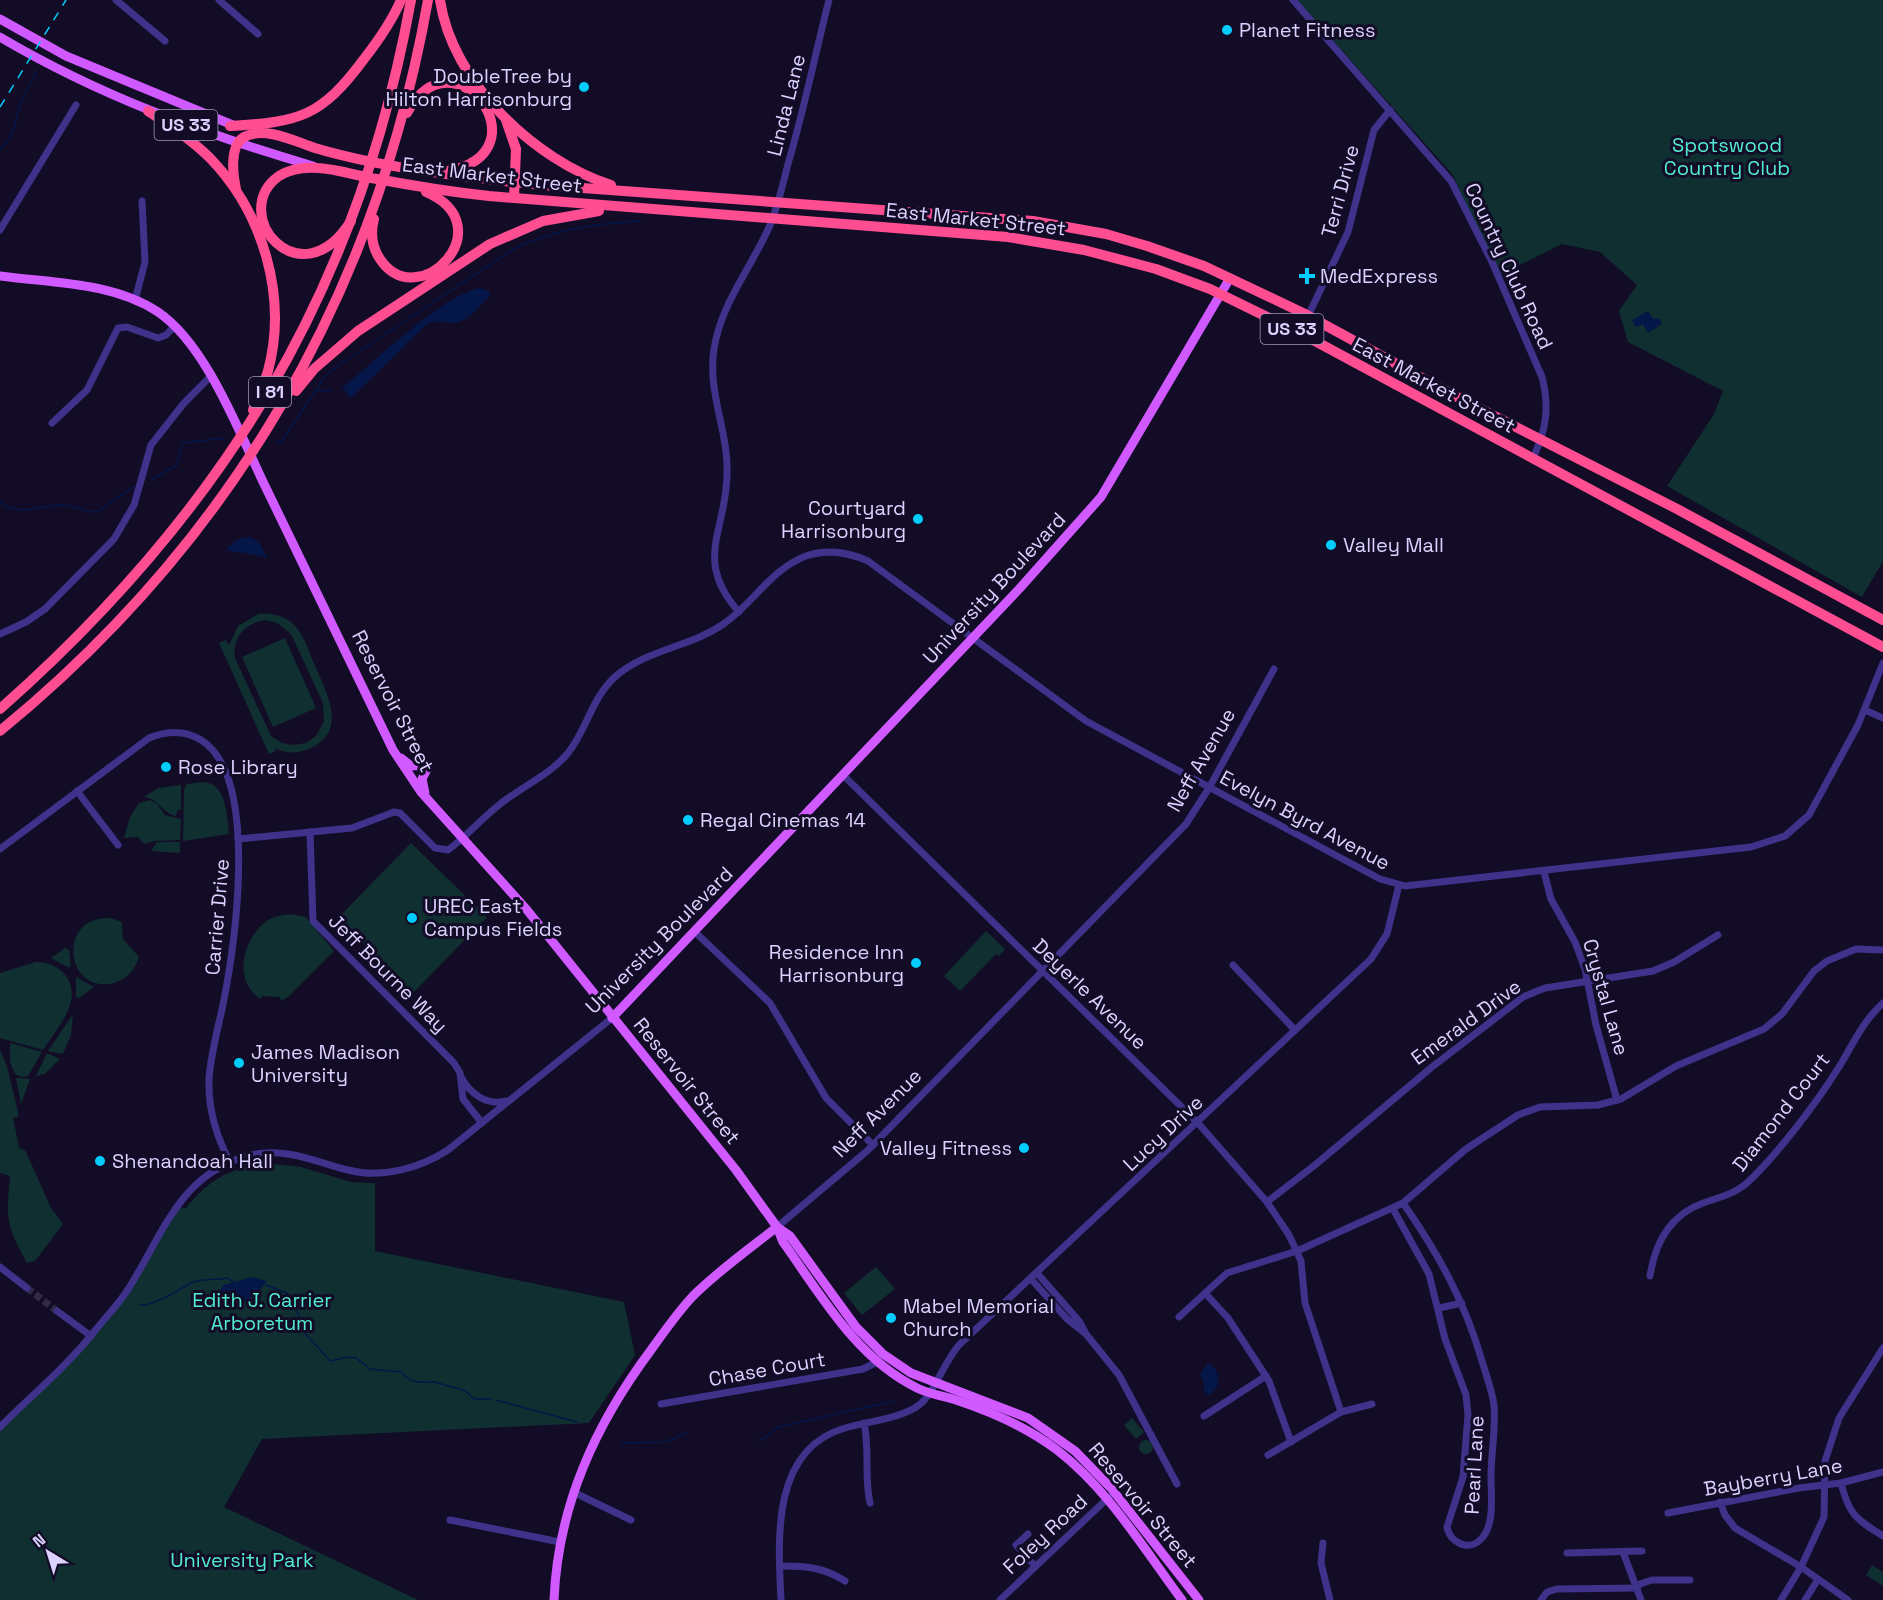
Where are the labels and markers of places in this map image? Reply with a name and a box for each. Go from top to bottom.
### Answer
place label: Planet Fitness [1239,17,1376,43]
marker: Planet Fitness [1220,23,1234,37]
place label: DoubleTree by Hilton Harrisonburg [386,63,572,112]
marker: DoubleTree by Hilton Harrisonburg [577,80,591,94]
place label: MedExpress [1320,263,1438,289]
marker: MedExpress [1298,267,1316,285]
place label: Courtyard Harrisonburg [781,495,906,544]
marker: Courtyard Harrisonburg [911,512,925,526]
place label: Valley Mall [1343,532,1444,558]
marker: Valley Mall [1324,538,1338,552]
place label: Rose Library [178,754,298,780]
marker: Rose Library [159,760,173,774]
place label: Regal Cinemas 14 [700,807,866,833]
marker: Regal Cinemas 14 [681,813,695,827]
place label: UREC East Campus Fields [424,893,562,942]
marker: UREC East Campus Fields [405,911,419,925]
place label: Residence Inn Harrisonburg [769,939,904,988]
marker: Residence Inn Harrisonburg [909,956,923,970]
place label: James Madison University [251,1039,400,1088]
marker: James Madison University [232,1056,246,1070]
place label: Valley Fitness [880,1135,1012,1161]
marker: Valley Fitness [1017,1141,1031,1155]
place label: Shenandoah Hall [112,1148,273,1174]
marker: Shenandoah Hall [93,1154,107,1168]
place label: Mabel Memorial Church [903,1293,1054,1342]
marker: Mabel Memorial Church [884,1311,898,1325]

